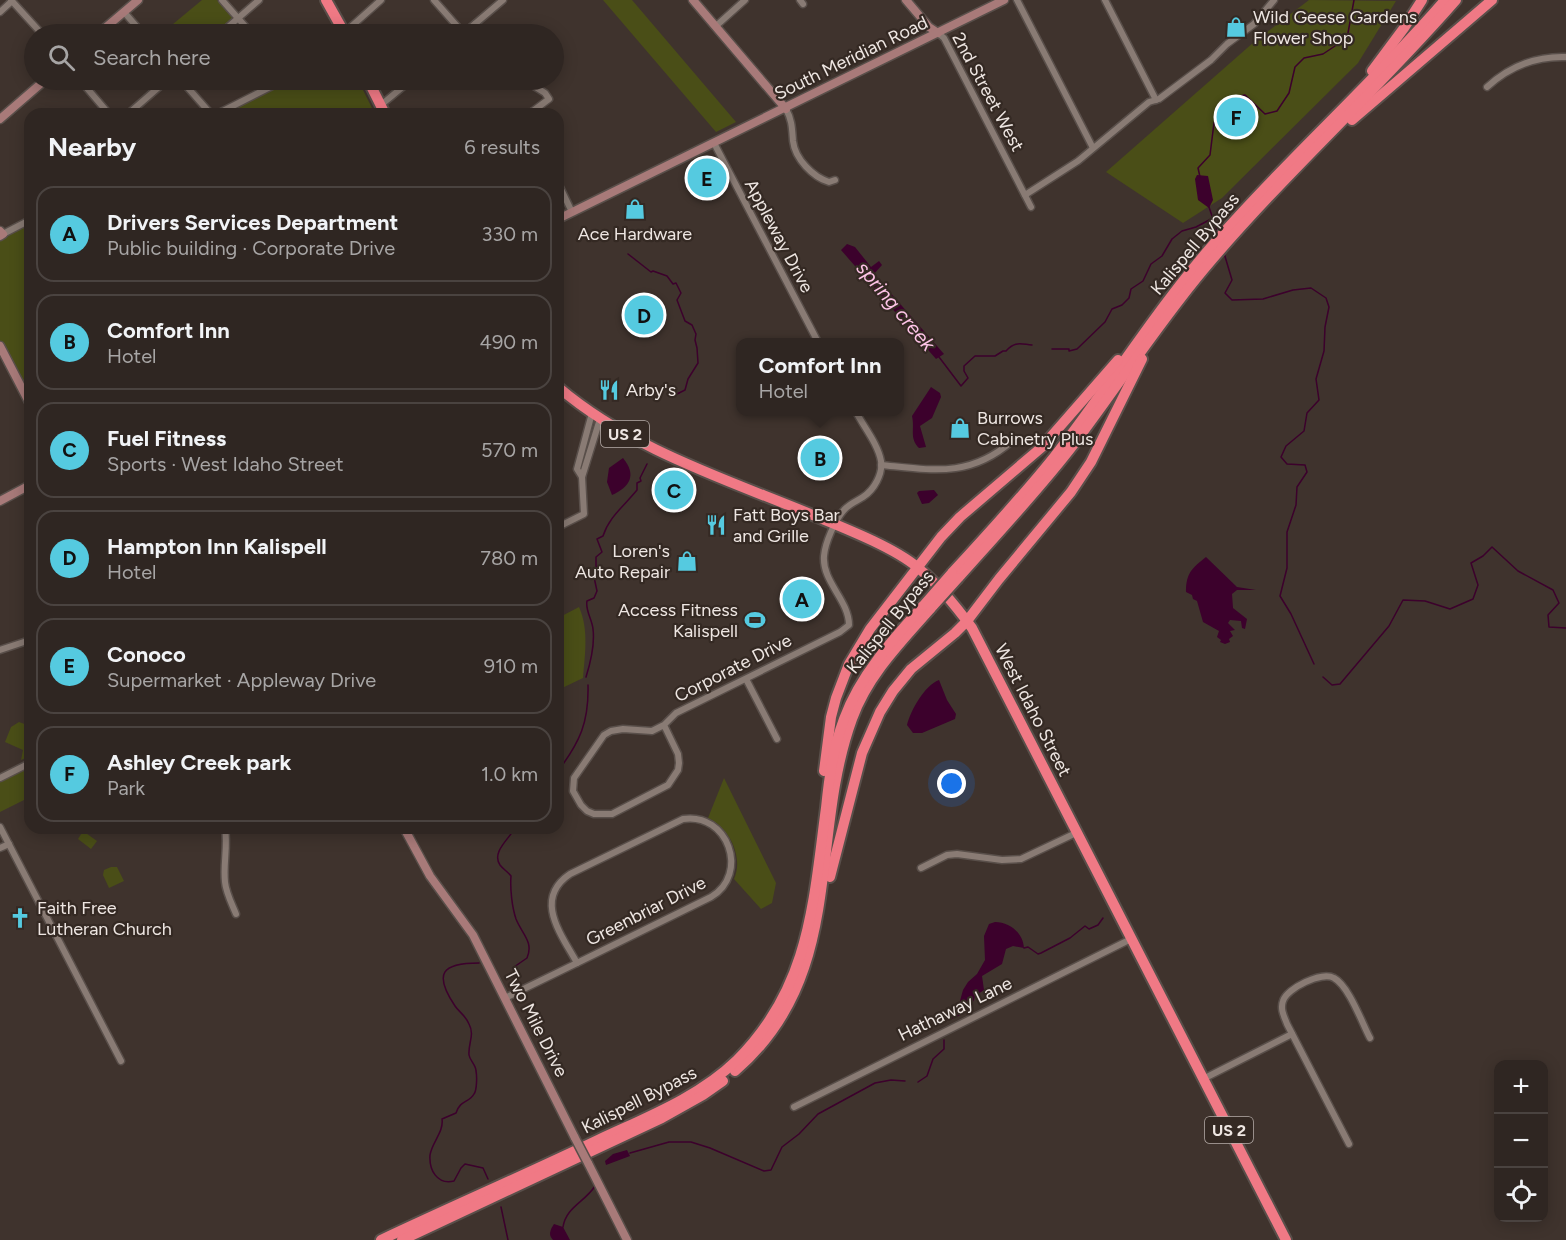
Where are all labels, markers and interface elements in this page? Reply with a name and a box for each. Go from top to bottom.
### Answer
place label: Wild Geese Gardens Flower Shop [1253,6,1417,49]
street label: South Meridian Road [771,11,931,105]
shop icon: Wild Geese Gardens Flower Shop [1224,15,1248,39]
search box [24,24,564,90]
street label: 2nd Street West [947,29,1029,155]
icon: search [45,41,78,74]
text: Search here [93,44,211,71]
pin: F [1216,94,1256,140]
text: Nearby [48,131,136,163]
text: 6 results [464,135,540,159]
pin: E [688,156,726,201]
street label: Appleway Drive [740,175,818,297]
street label: Kalispell Bypass [1146,189,1244,299]
shop icon: Ace Hardware [623,197,647,221]
text: Drivers Services Department [107,209,398,236]
text: A [62,222,77,246]
text: 330 m [481,222,538,246]
place label: Ace Hardware [578,223,692,245]
text: Public building · Corporate Drive [107,236,395,260]
water label: spring creek [852,256,941,357]
pin: D [624,292,664,338]
text: Comfort Inn [107,317,230,344]
text: B [63,330,76,354]
text: 490 m [479,330,538,354]
popup [736,338,904,416]
text: Hotel [107,344,156,368]
text: Comfort Inn [759,352,881,379]
restaurant icon: Arby's [597,378,621,402]
place label: Arby's [626,379,676,401]
text: Hotel [759,379,808,403]
place label: Burrows Cabinetry Plus [977,407,1093,450]
shop icon: Burrows Cabinetry Plus [948,416,972,440]
road number: US 2 [601,421,649,447]
text: Fuel Fitness [107,425,226,452]
pin: B [800,436,840,480]
text: C [62,438,77,462]
text: 570 m [481,438,538,462]
text: Sports · West Idaho Street [107,452,343,476]
pin: C [654,468,694,512]
place label: Fatt Boys Bar and Grille [733,504,840,547]
restaurant icon: Fatt Boys Bar and Grille [704,513,728,537]
text: Hampton Inn Kalispell [107,533,327,560]
place label: Loren's Auto Repair [575,540,670,583]
text: D [63,546,77,570]
text: 780 m [480,546,538,570]
shop icon: Loren's Auto Repair [675,549,699,573]
text: Hotel [107,560,156,584]
street label: Kalispell Bypass [842,566,938,678]
pin: A [782,576,822,622]
place label: Access Fitness Kalispell [618,599,738,642]
sports icon: Access Fitness Kalispell [743,608,767,632]
street label: Corporate Drive [671,629,795,707]
street label: West Idaho Street [990,640,1076,780]
text: Conoco [107,641,186,668]
text: E [64,654,75,678]
text: 910 m [484,654,538,678]
text: Supermarket · Appleway Drive [107,668,376,692]
text: Ashley Creek park [107,749,291,776]
text: F [64,762,75,786]
text: 1.0 km [481,762,538,786]
your location [937,769,966,798]
text: Park [107,776,145,800]
street label: Greenbriar Drive [582,871,710,951]
place label: Faith Free Lutheran Church [37,897,172,940]
church icon: Faith Free Lutheran Church [8,906,32,930]
street label: Two Mile Drive [499,966,573,1081]
street label: Hathaway Lane [895,972,1016,1046]
map controls [1494,1060,1548,1222]
button: + [1494,1060,1548,1114]
street label: Kalispell Bypass [578,1062,700,1138]
button: − [1494,1114,1548,1168]
road number: US 2 [1205,1117,1253,1143]
button: locate [1494,1168,1548,1222]

